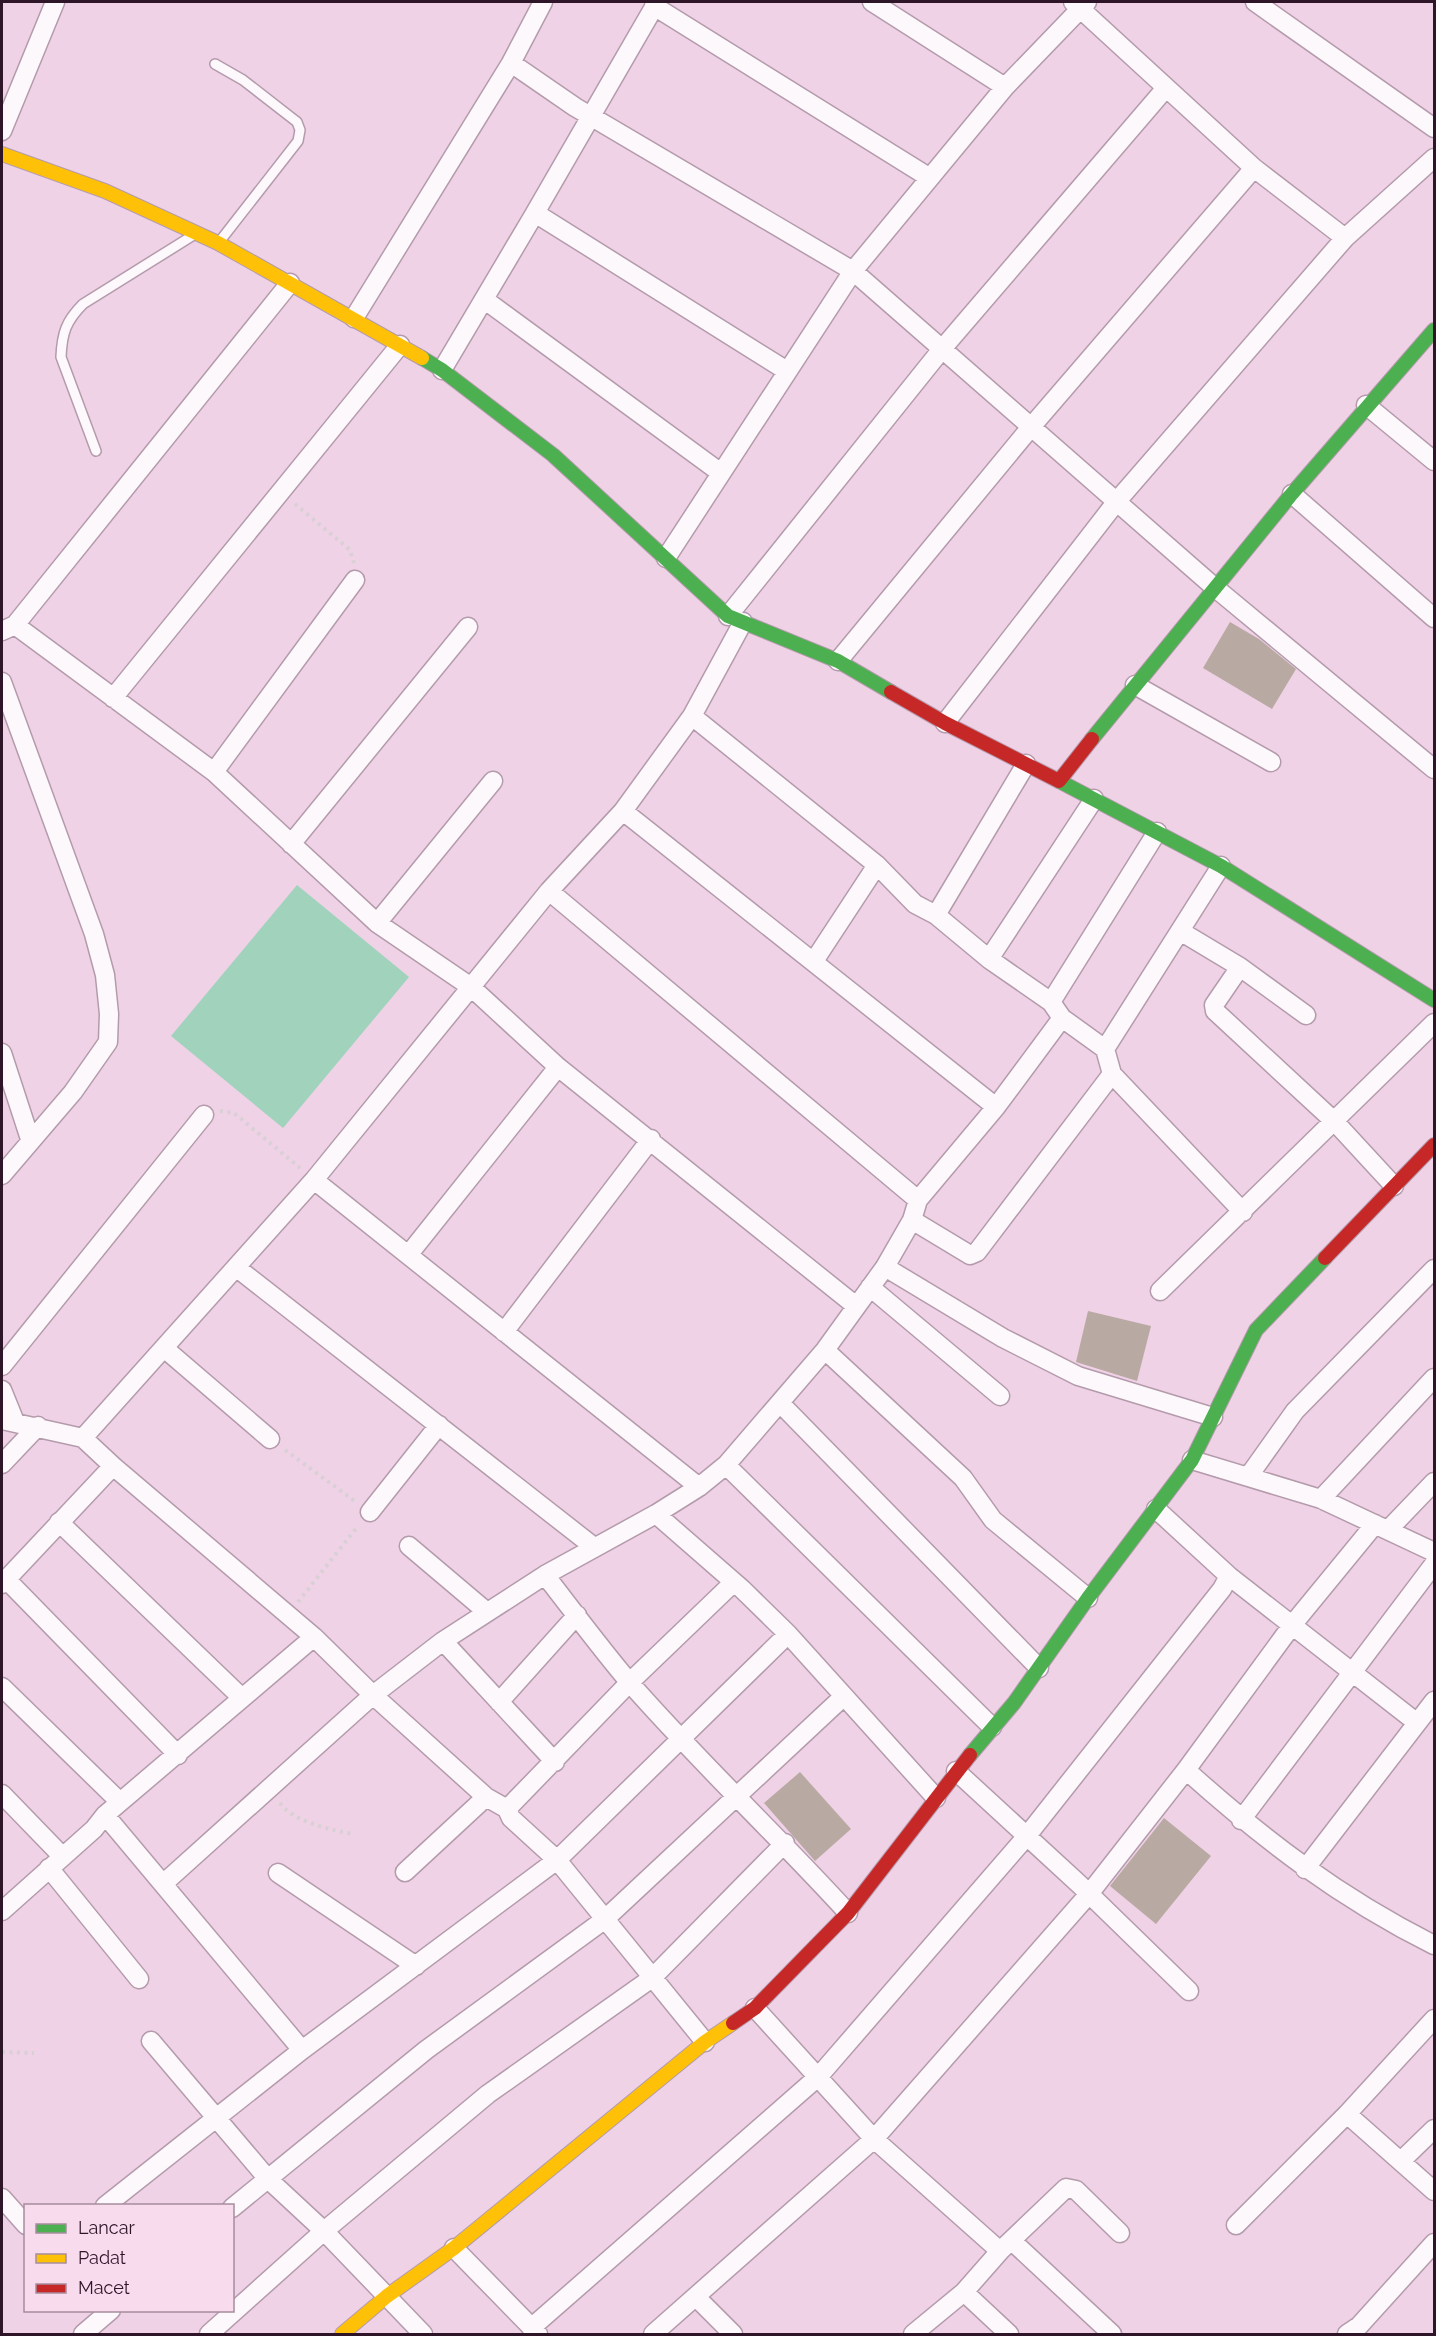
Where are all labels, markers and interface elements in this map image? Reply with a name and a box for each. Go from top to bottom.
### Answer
legend [24,2204,234,2312]
text: Lancar [78,2217,135,2238]
text: Padat [78,2247,126,2268]
text: Macet [78,2277,130,2298]

